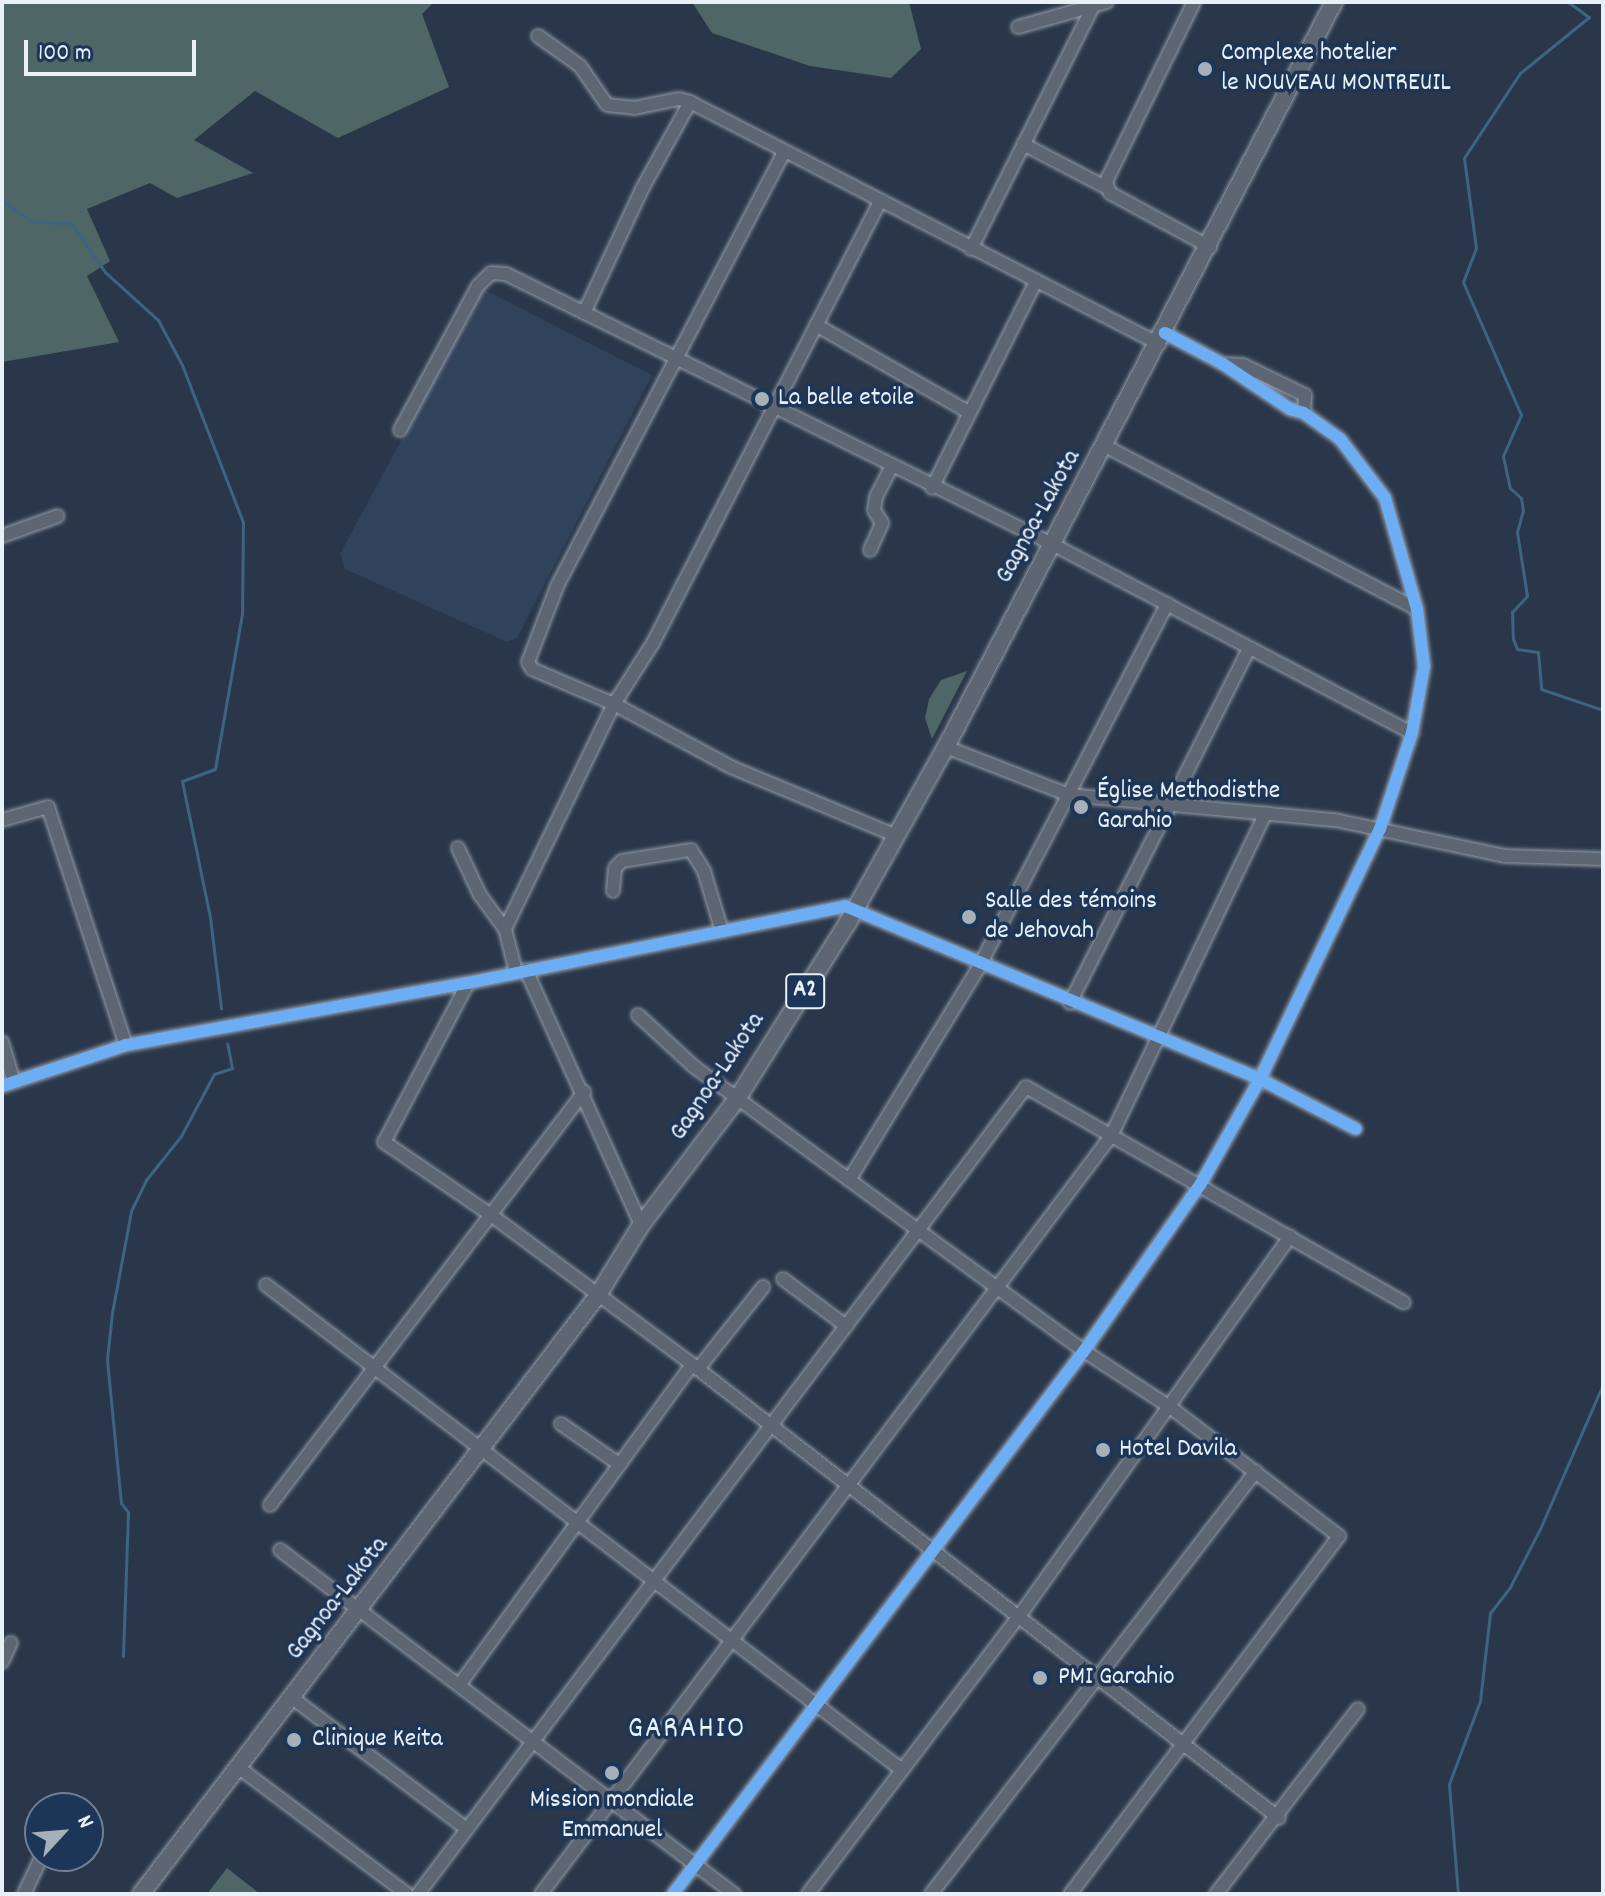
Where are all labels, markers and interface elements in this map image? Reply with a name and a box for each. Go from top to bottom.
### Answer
scale bar [28,24,200,74]
text: 100 m [38,37,91,71]
place label: Complexe hotelier le NOUVEAU MONTREUIL [1221,38,1451,100]
marker: Complexe hotelier le NOUVEAU MONTREUIL [1196,60,1214,78]
place label: La belle etoile [778,383,914,415]
marker: La belle etoile [753,390,771,408]
street label: Gagnoa-Lakota [989,445,1089,589]
place label: Église Methodisthe Garahio [1097,776,1280,838]
marker: Église Methodisthe Garahio [1072,798,1090,816]
place label: Salle des témoins de Jehovah [985,886,1157,948]
marker: Salle des témoins de Jehovah [960,908,978,926]
road number: A2 [785,971,825,1011]
street label: Gagnoa-Lakota [664,1007,772,1147]
place label: Hotel Davila [1119,1434,1237,1466]
marker: Hotel Davila [1094,1441,1112,1459]
street label: Gagnoa-Lakota [280,1531,396,1667]
place label: PMI Garahio [1058,1662,1174,1694]
marker: PMI Garahio [1029,1667,1051,1689]
district label: GARAHIO [628,1713,746,1749]
place label: Clinique Keita [312,1724,443,1756]
marker: Clinique Keita [283,1729,305,1751]
marker: Mission mondiale Emmanuel [603,1764,621,1782]
place label: Mission mondiale Emmanuel [530,1785,694,1846]
north arrow [24,1792,104,1872]
text: N [68,1810,101,1834]

